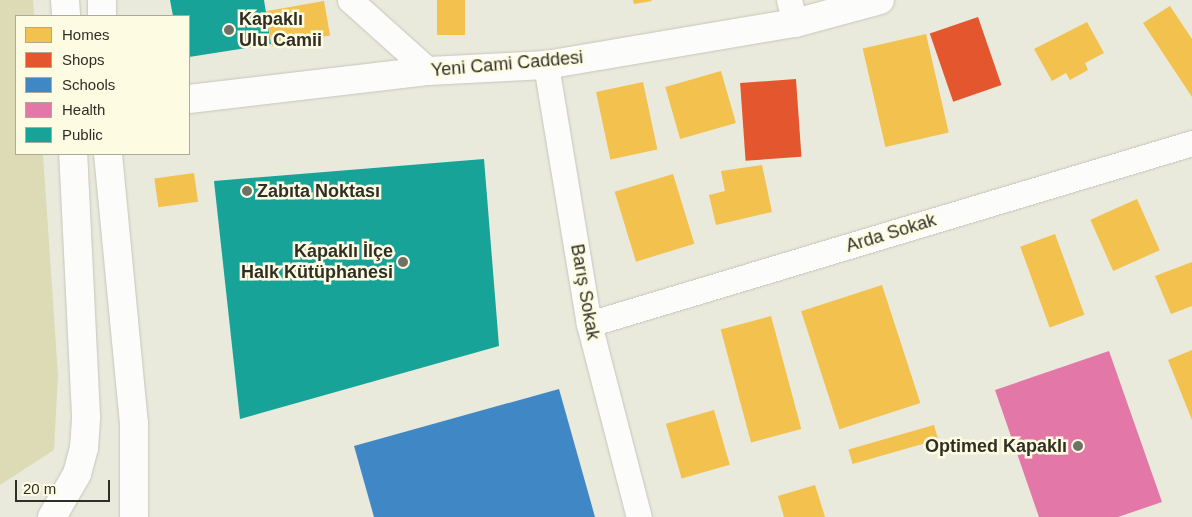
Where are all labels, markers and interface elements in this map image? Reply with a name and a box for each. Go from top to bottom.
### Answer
place label: Kapaklı Ulu Camii [239,9,322,52]
legend [15,15,190,155]
marker: Kapaklı Ulu Camii [223,24,235,36]
text: Homes [62,26,110,43]
street label: Yeni Cami Caddesi [430,47,584,81]
text: Shops [62,51,105,68]
text: Schools [62,76,115,93]
text: Health [62,101,105,118]
text: Public [62,126,103,143]
place label: Zabıta Noktası [257,180,380,202]
marker: Zabıta Noktası [241,185,253,197]
street label: Arda Sokak [843,209,939,257]
place label: Kapaklı İlçe Halk Kütüphanesi [241,241,393,284]
street label: Barış Sokak [566,242,604,342]
marker: Kapaklı İlçe Halk Kütüphanesi [397,256,409,268]
place label: Optimed Kapaklı [925,435,1067,457]
marker: Optimed Kapaklı [1071,439,1085,453]
scale bar [18,470,112,502]
text: 20 m [23,480,56,497]

